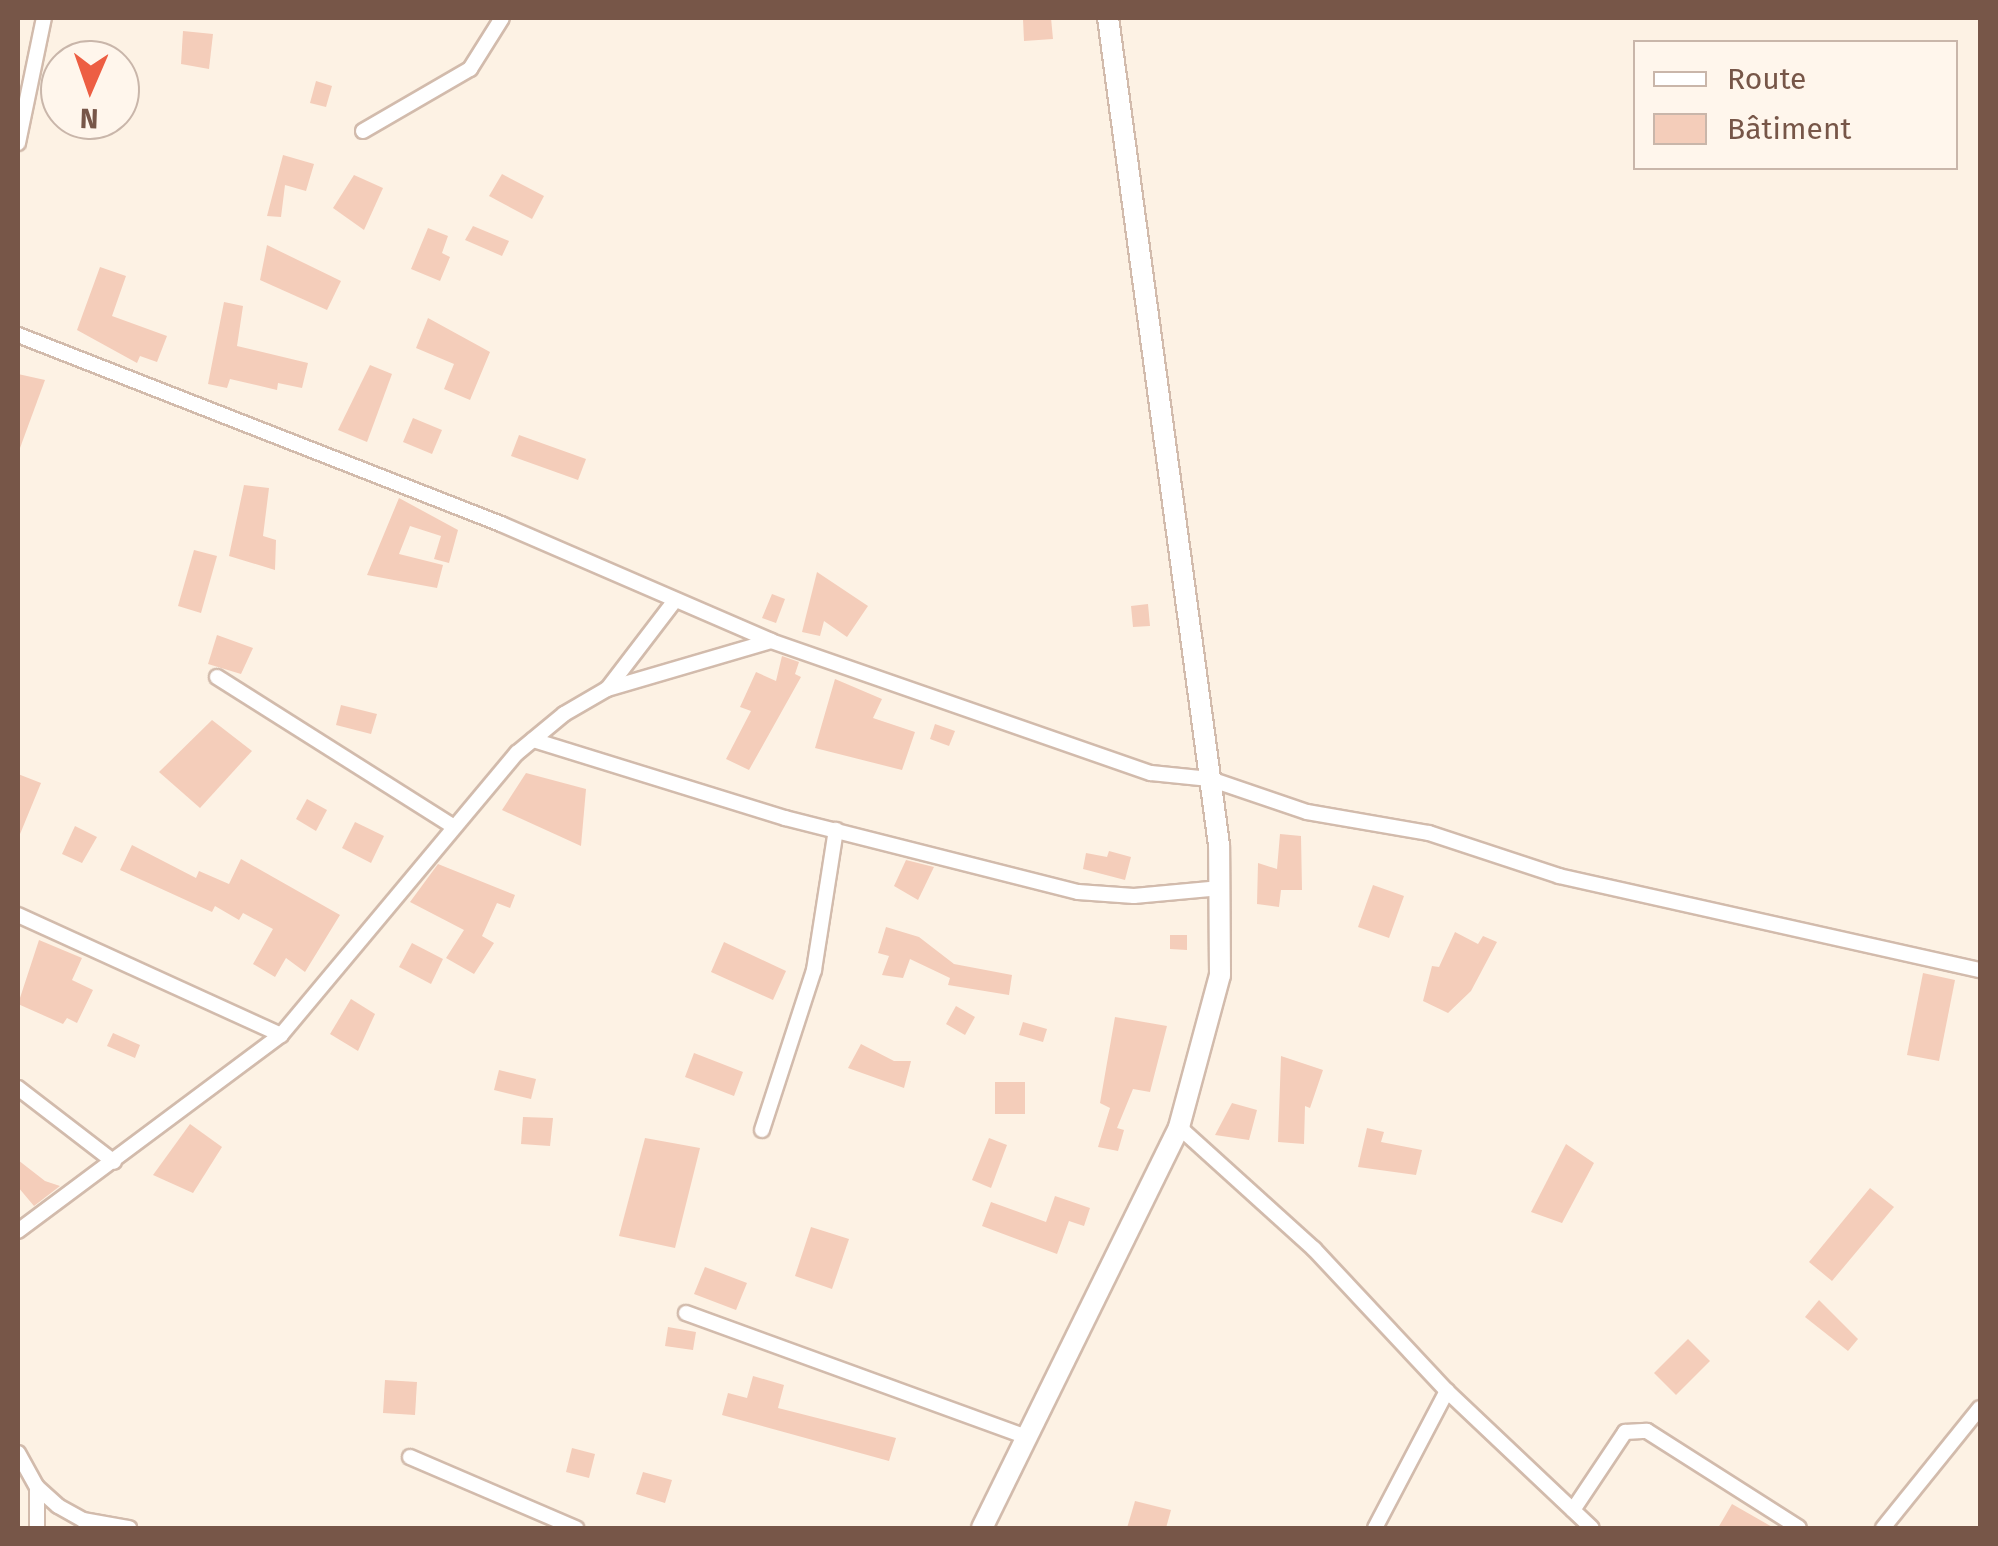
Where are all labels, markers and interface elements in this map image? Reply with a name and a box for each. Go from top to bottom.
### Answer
north arrow [40,40,140,140]
legend [1633,40,1958,170]
text: Route [1727,61,1806,97]
text: N [79,102,99,135]
text: Bâtiment [1727,111,1851,147]

